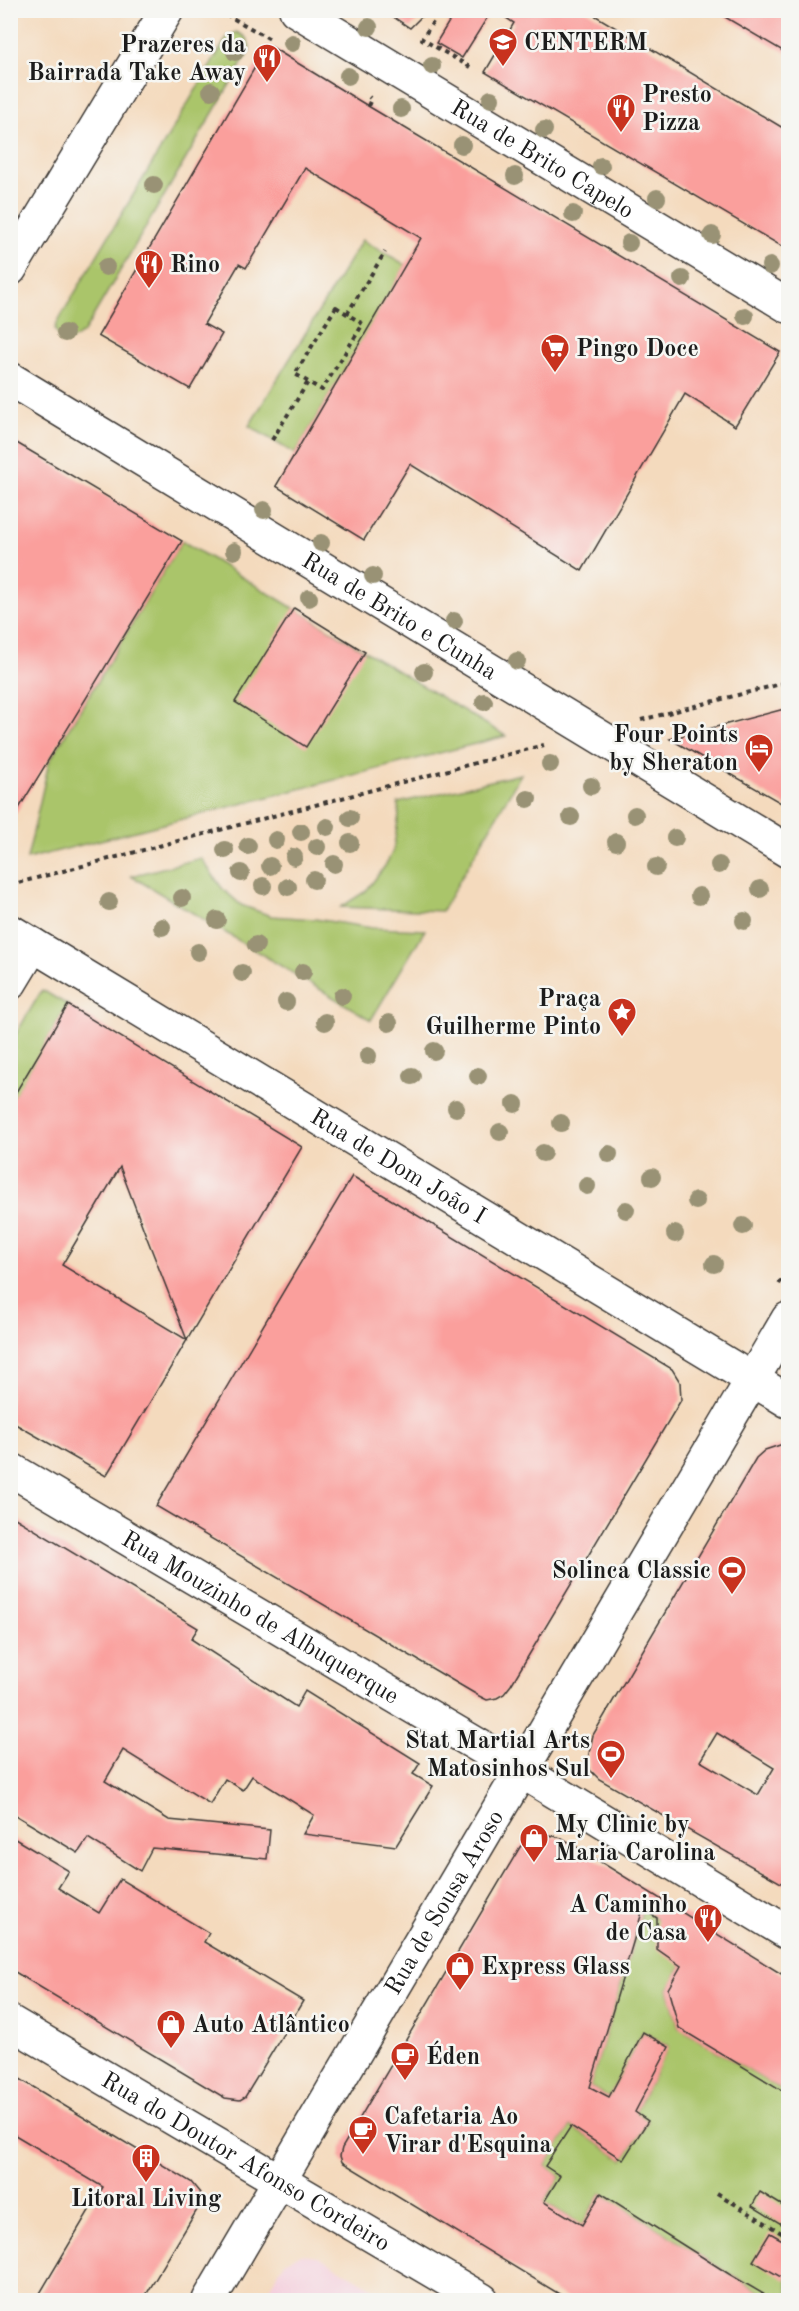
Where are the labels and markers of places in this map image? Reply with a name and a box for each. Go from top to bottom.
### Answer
school or university icon: CENTERM [487,26,519,68]
place label: CENTERM [524,32,647,56]
place label: Prazeres da Bairrada Take Away [27,34,246,86]
restaurant icon: Prazeres da Bairrada Take Away [251,42,283,84]
place label: Presto Pizza [642,84,712,136]
restaurant icon: Presto Pizza [605,92,637,134]
restaurant icon: Rino [133,248,165,290]
place label: Rino [170,254,220,278]
supermarket icon: Pingo Doce [539,332,571,374]
place label: Pingo Doce [576,338,699,362]
place label: Four Points by Sheraton [610,724,738,776]
hotel icon: Four Points by Sheraton [743,732,775,774]
place label: Praça Guilherme Pinto [425,988,601,1040]
place icon: Praça Guilherme Pinto [606,996,638,1038]
sports icon: Solinca Classic [716,1554,748,1596]
place label: Solinca Classic [552,1560,711,1584]
place label: Stat Martial Arts Matosinhos Sul [405,1730,590,1782]
sports icon: Stat Martial Arts Matosinhos Sul [595,1738,627,1780]
place label: My Clinic by Maria Carolina [555,1814,716,1866]
shop icon: My Clinic by Maria Carolina [518,1822,550,1864]
place label: A Caminho de Casa [569,1894,687,1946]
restaurant icon: A Caminho de Casa [692,1902,724,1944]
shop icon: Express Glass [444,1950,476,1992]
place label: Express Glass [481,1956,630,1980]
shop icon: Auto Atlântico [155,2008,187,2050]
place label: Auto Atlântico [192,2014,350,2038]
cafe icon: Éden [389,2040,421,2082]
place label: Éden [426,2040,480,2070]
place label: Cafetaria Ao Virar d'Esquina [384,2106,552,2158]
cafe icon: Cafetaria Ao Virar d'Esquina [347,2114,379,2156]
building icon: Litoral Living [130,2142,162,2184]
place label: Litoral Living [71,2188,222,2212]

